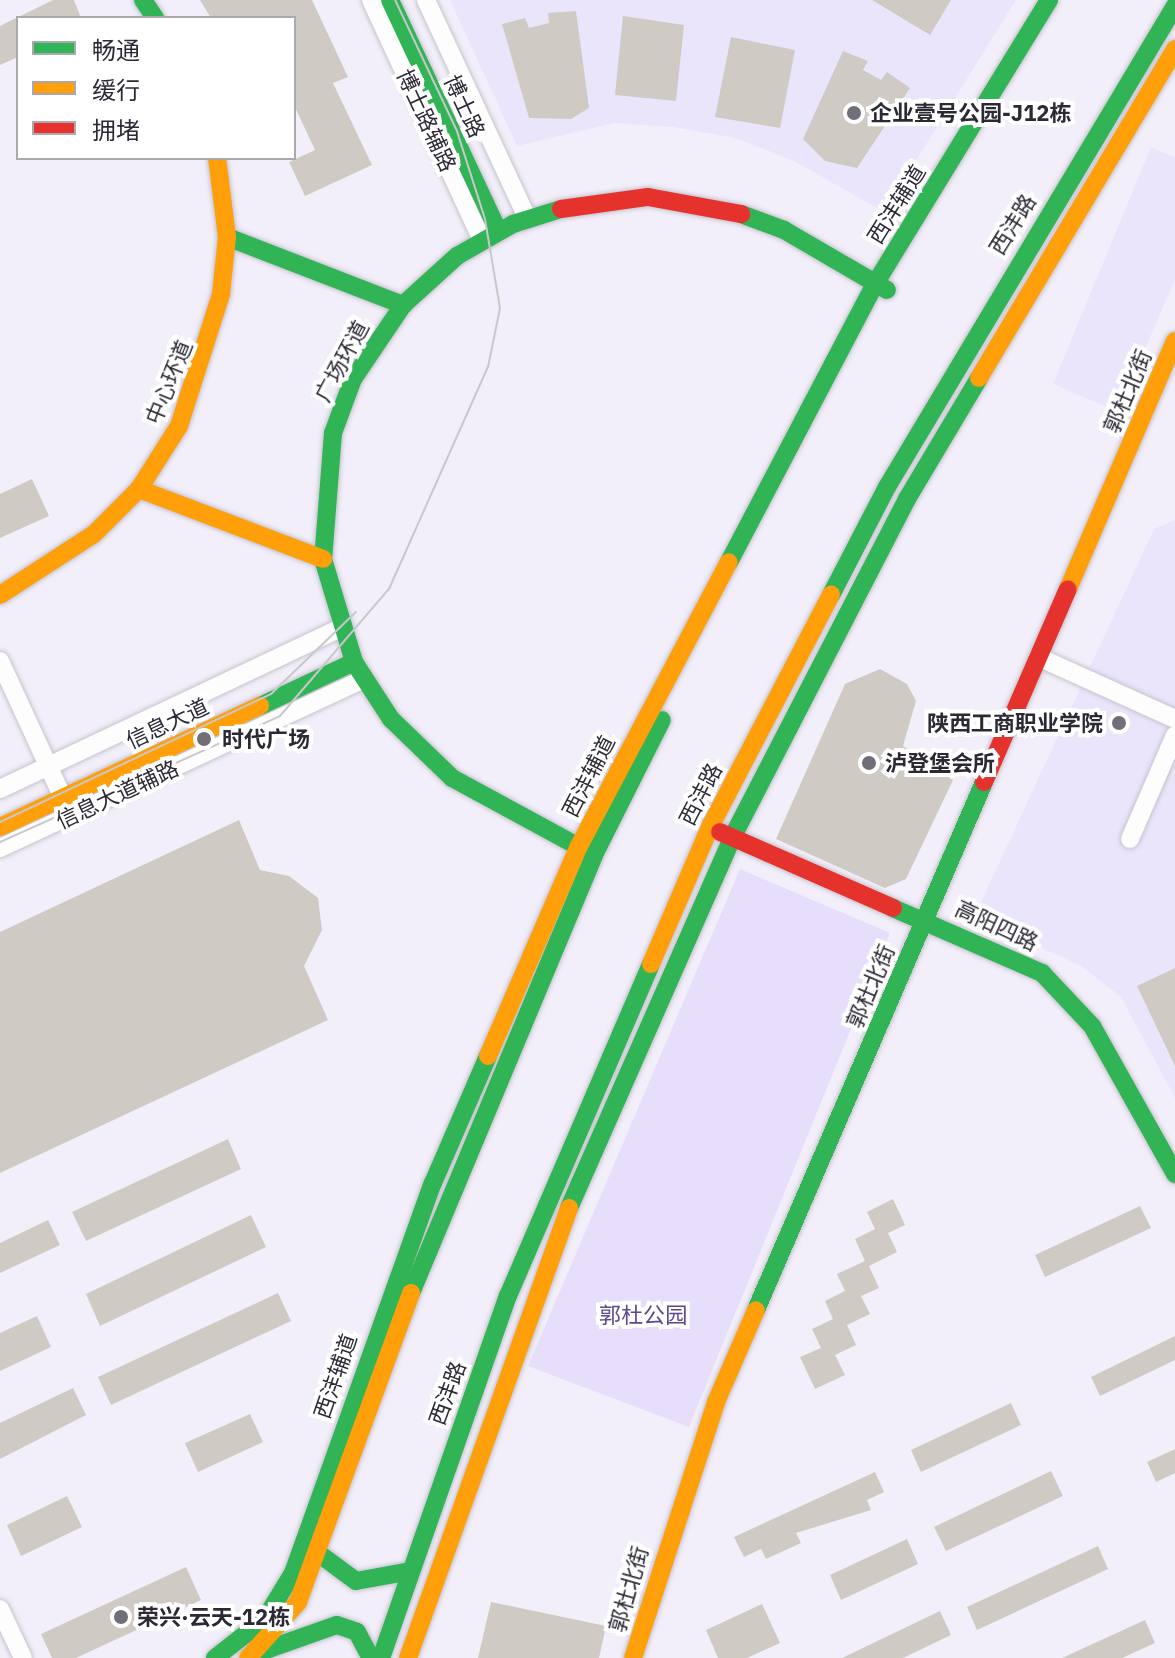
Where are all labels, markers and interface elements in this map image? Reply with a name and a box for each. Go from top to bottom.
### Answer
legend [16,16,296,160]
text: 畅通 [92,34,140,66]
street label: 博士路辅路 [392,65,462,175]
street label: 博士路 [439,71,491,141]
text: 缓行 [92,74,140,106]
place label: 企业壹号公园-J12栋 [870,100,1071,126]
marker: 企业壹号公园-J12栋 [845,104,863,122]
text: 拥堵 [92,114,140,146]
street label: 西沣辅道 [861,160,931,248]
street label: 西沣路 [983,189,1041,259]
street label: 广场环道 [309,316,373,406]
street label: 中心环道 [139,336,197,428]
street label: 郭杜北街 [1098,345,1156,437]
street label: 信息大道 [122,692,212,754]
place label: 陕西工商职业学院 [927,710,1103,736]
marker: 陕西工商职业学院 [1110,714,1128,732]
place label: 时代广场 [222,726,310,752]
marker: 时代广场 [193,728,215,750]
street label: 西沣辅道 [556,731,620,821]
place label: 泸登堡会所 [885,750,995,776]
street label: 信息大道辅路 [52,754,182,834]
marker: 泸登堡会所 [860,754,878,772]
street label: 西沣路 [673,759,727,829]
street label: 高阳四路 [952,894,1042,956]
street label: 郭杜北街 [841,940,899,1032]
park label: 郭杜公园 [599,1302,687,1328]
street label: 西沣辅道 [308,1330,362,1422]
street label: 西沣路 [423,1357,471,1429]
street label: 郭杜北街 [603,1543,653,1635]
place label: 荣兴·云天-12栋 [137,1604,290,1630]
marker: 荣兴·云天-12栋 [112,1608,130,1626]

